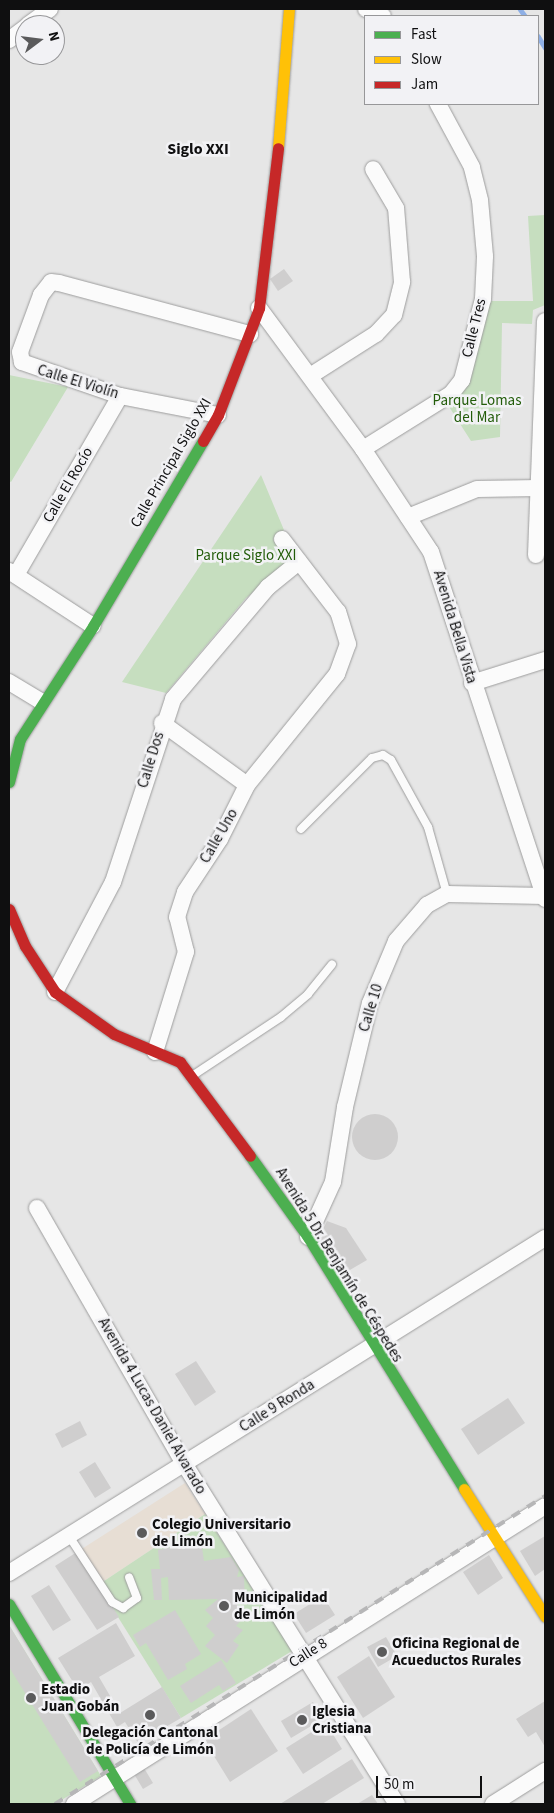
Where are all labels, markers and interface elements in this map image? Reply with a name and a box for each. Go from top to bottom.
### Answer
north arrow [15,15,65,65]
legend [364,15,539,105]
text: Fast [411,24,437,45]
text: N [43,29,64,43]
text: Slow [411,49,442,70]
text: Jam [411,74,438,95]
district label: Siglo XXI [167,139,229,159]
street label: Calle Tres [458,297,490,359]
street label: Calle El Violín [35,361,121,403]
park label: Parque Lomas del Mar [433,391,521,426]
street label: Calle Principal Siglo XXI [127,395,215,531]
street label: Calle El Rocío [39,444,97,526]
park label: Parque Siglo XXI [196,547,296,565]
street label: Avenida Bella Vista [429,568,481,686]
street label: Calle Dos [134,730,168,790]
street label: Calle Uno [196,805,242,867]
street label: Calle 10 [355,982,387,1034]
street label: Avenida 5 Dr. Benjamín de Céspedes [272,1164,406,1366]
street label: Avenida 4 Lucas Daniel Alvarado [94,1315,210,1497]
street label: Calle 9 Ronda [236,1376,318,1436]
place label: Colegio Universitario de Limón [152,1515,291,1550]
marker: Colegio Universitario de Limón [136,1527,148,1539]
place label: Municipalidad de Limón [234,1588,328,1623]
marker: Municipalidad de Limón [218,1600,230,1612]
street label: Calle 8 [286,1634,330,1672]
place label: Oficina Regional de Acueductos Rurales [392,1634,521,1669]
marker: Oficina Regional de Acueductos Rurales [376,1646,388,1658]
place label: Estadio Juan Gobán [41,1680,119,1715]
marker: Estadio Juan Gobán [25,1692,37,1704]
place label: Iglesia Cristiana [312,1702,371,1737]
marker: Delegación Cantonal de Policía de Limón [144,1709,156,1721]
marker: Iglesia Cristiana [296,1714,308,1726]
place label: Delegación Cantonal de Policía de Limón [82,1723,218,1758]
scale bar [379,1766,485,1798]
text: 50 m [384,1774,414,1795]

